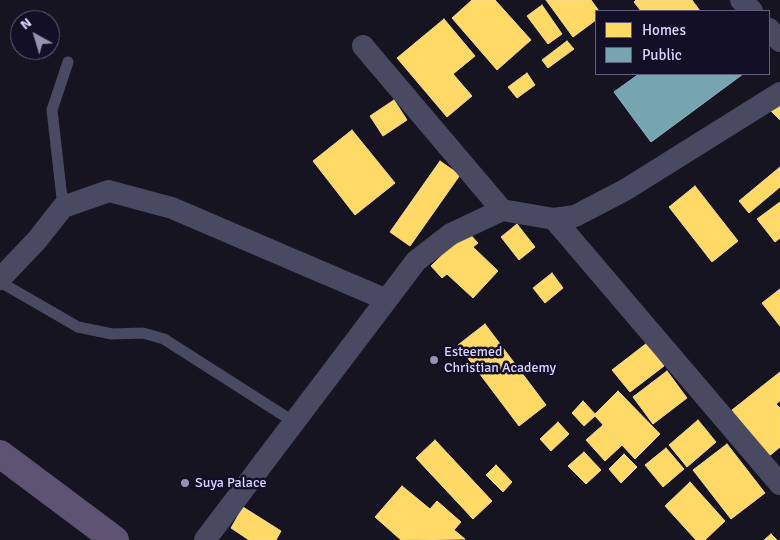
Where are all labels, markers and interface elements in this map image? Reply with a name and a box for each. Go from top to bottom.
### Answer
north arrow [10,10,60,60]
legend [595,10,770,75]
text: N [17,14,35,33]
text: Homes [642,21,686,39]
text: Public [642,46,682,64]
place label: Esteemed Christian Academy [444,344,556,377]
marker: Esteemed Christian Academy [428,354,440,366]
place label: Suya Palace [195,475,266,491]
marker: Suya Palace [179,477,191,489]

